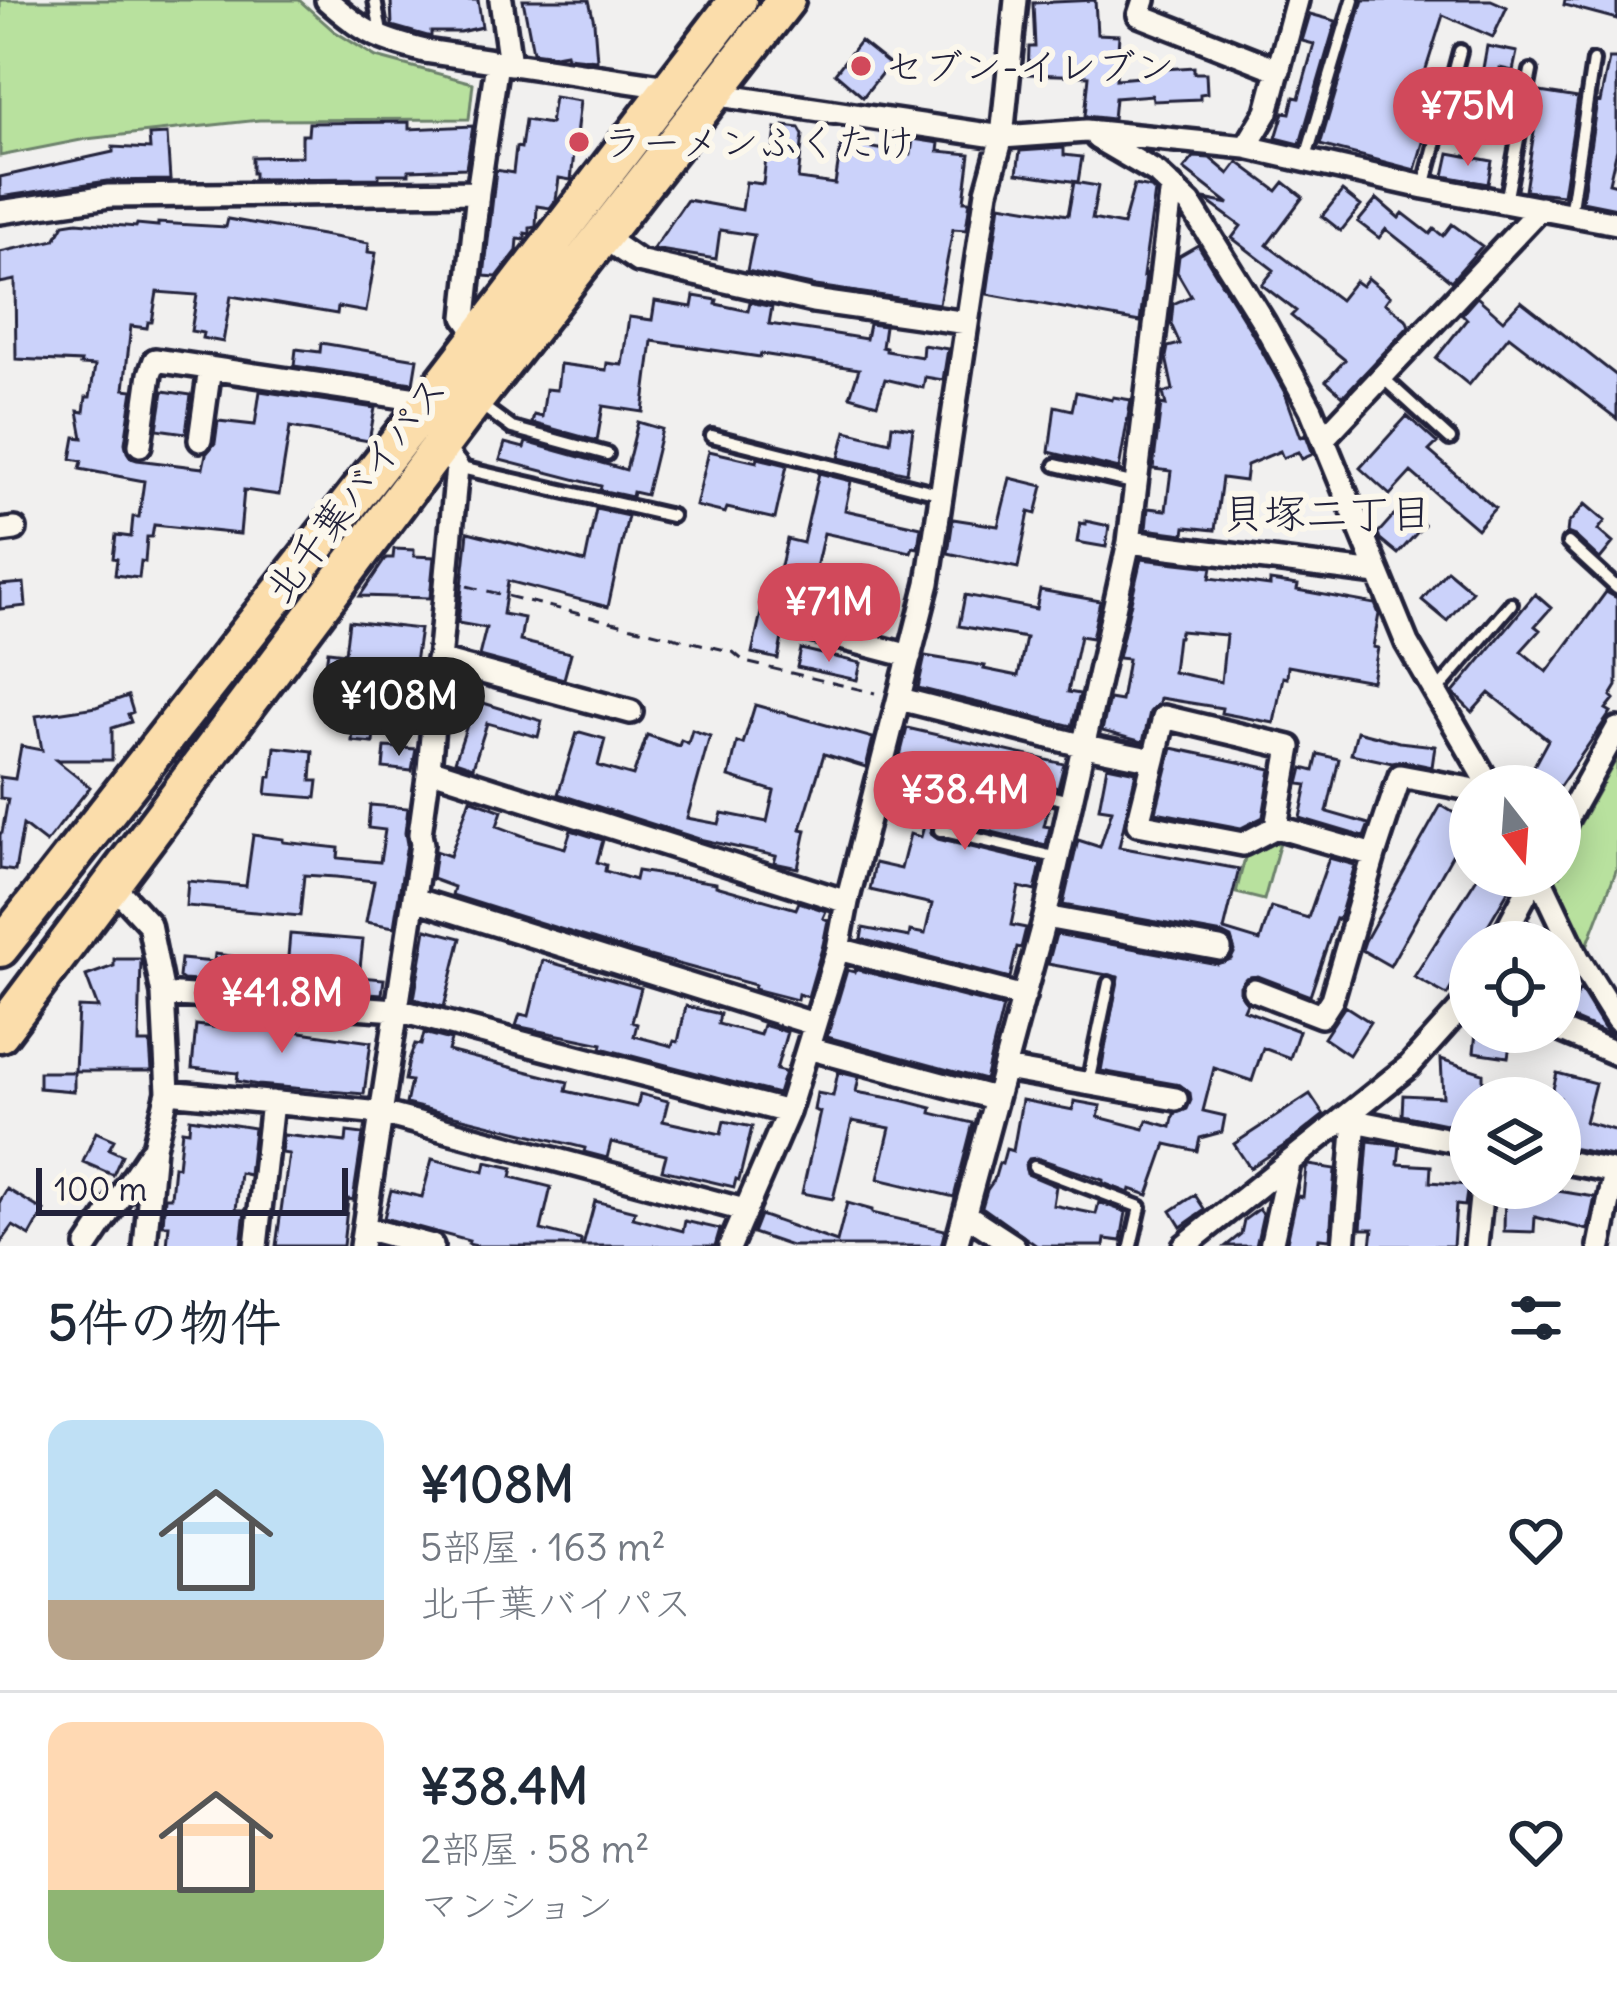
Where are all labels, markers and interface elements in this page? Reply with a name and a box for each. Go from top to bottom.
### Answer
place label: セブン-イレブン [885,42,1175,91]
marker: セブン-イレブン [848,53,874,79]
pin: ¥75M [1397,67,1539,169]
text: ¥75M [1420,81,1516,130]
place label: ラーメンふくたけ [603,118,915,167]
marker: ラーメンふくたけ [566,129,592,155]
street label: 北千葉バイパス [255,366,457,612]
district label: 貝塚二丁目 [1222,487,1432,539]
pin: ¥71M [758,563,900,665]
text: ¥71M [784,577,874,626]
pin: ¥108M [315,657,483,759]
text: ¥108M [340,671,458,720]
pin: ¥38.4M [867,751,1063,853]
text: ¥38.4M [901,765,1029,814]
north arrow [1449,765,1581,897]
map controls [1449,765,1581,1209]
button: locate [1449,921,1581,1053]
pin: ¥41.8M [184,954,380,1056]
text: ¥41.8M [221,968,343,1017]
button: layers [1449,1077,1581,1209]
scale bar [36,1162,348,1215]
text: 100 m [54,1168,147,1210]
icon: filters [1503,1285,1569,1351]
text: 5件の物件 [48,1290,281,1354]
text: ¥108M [420,1452,574,1516]
icon: home [144,1468,288,1612]
icon: heart [1503,1507,1569,1573]
text: 5部屋 · 163 m² [420,1523,666,1572]
text: 北千葉バイパス [420,1579,692,1628]
text: ¥38.4M [420,1754,589,1818]
icon: home [144,1770,288,1914]
icon: heart [1503,1809,1569,1875]
text: 2部屋 · 58 m² [420,1825,650,1874]
text: マンション [420,1881,613,1930]

